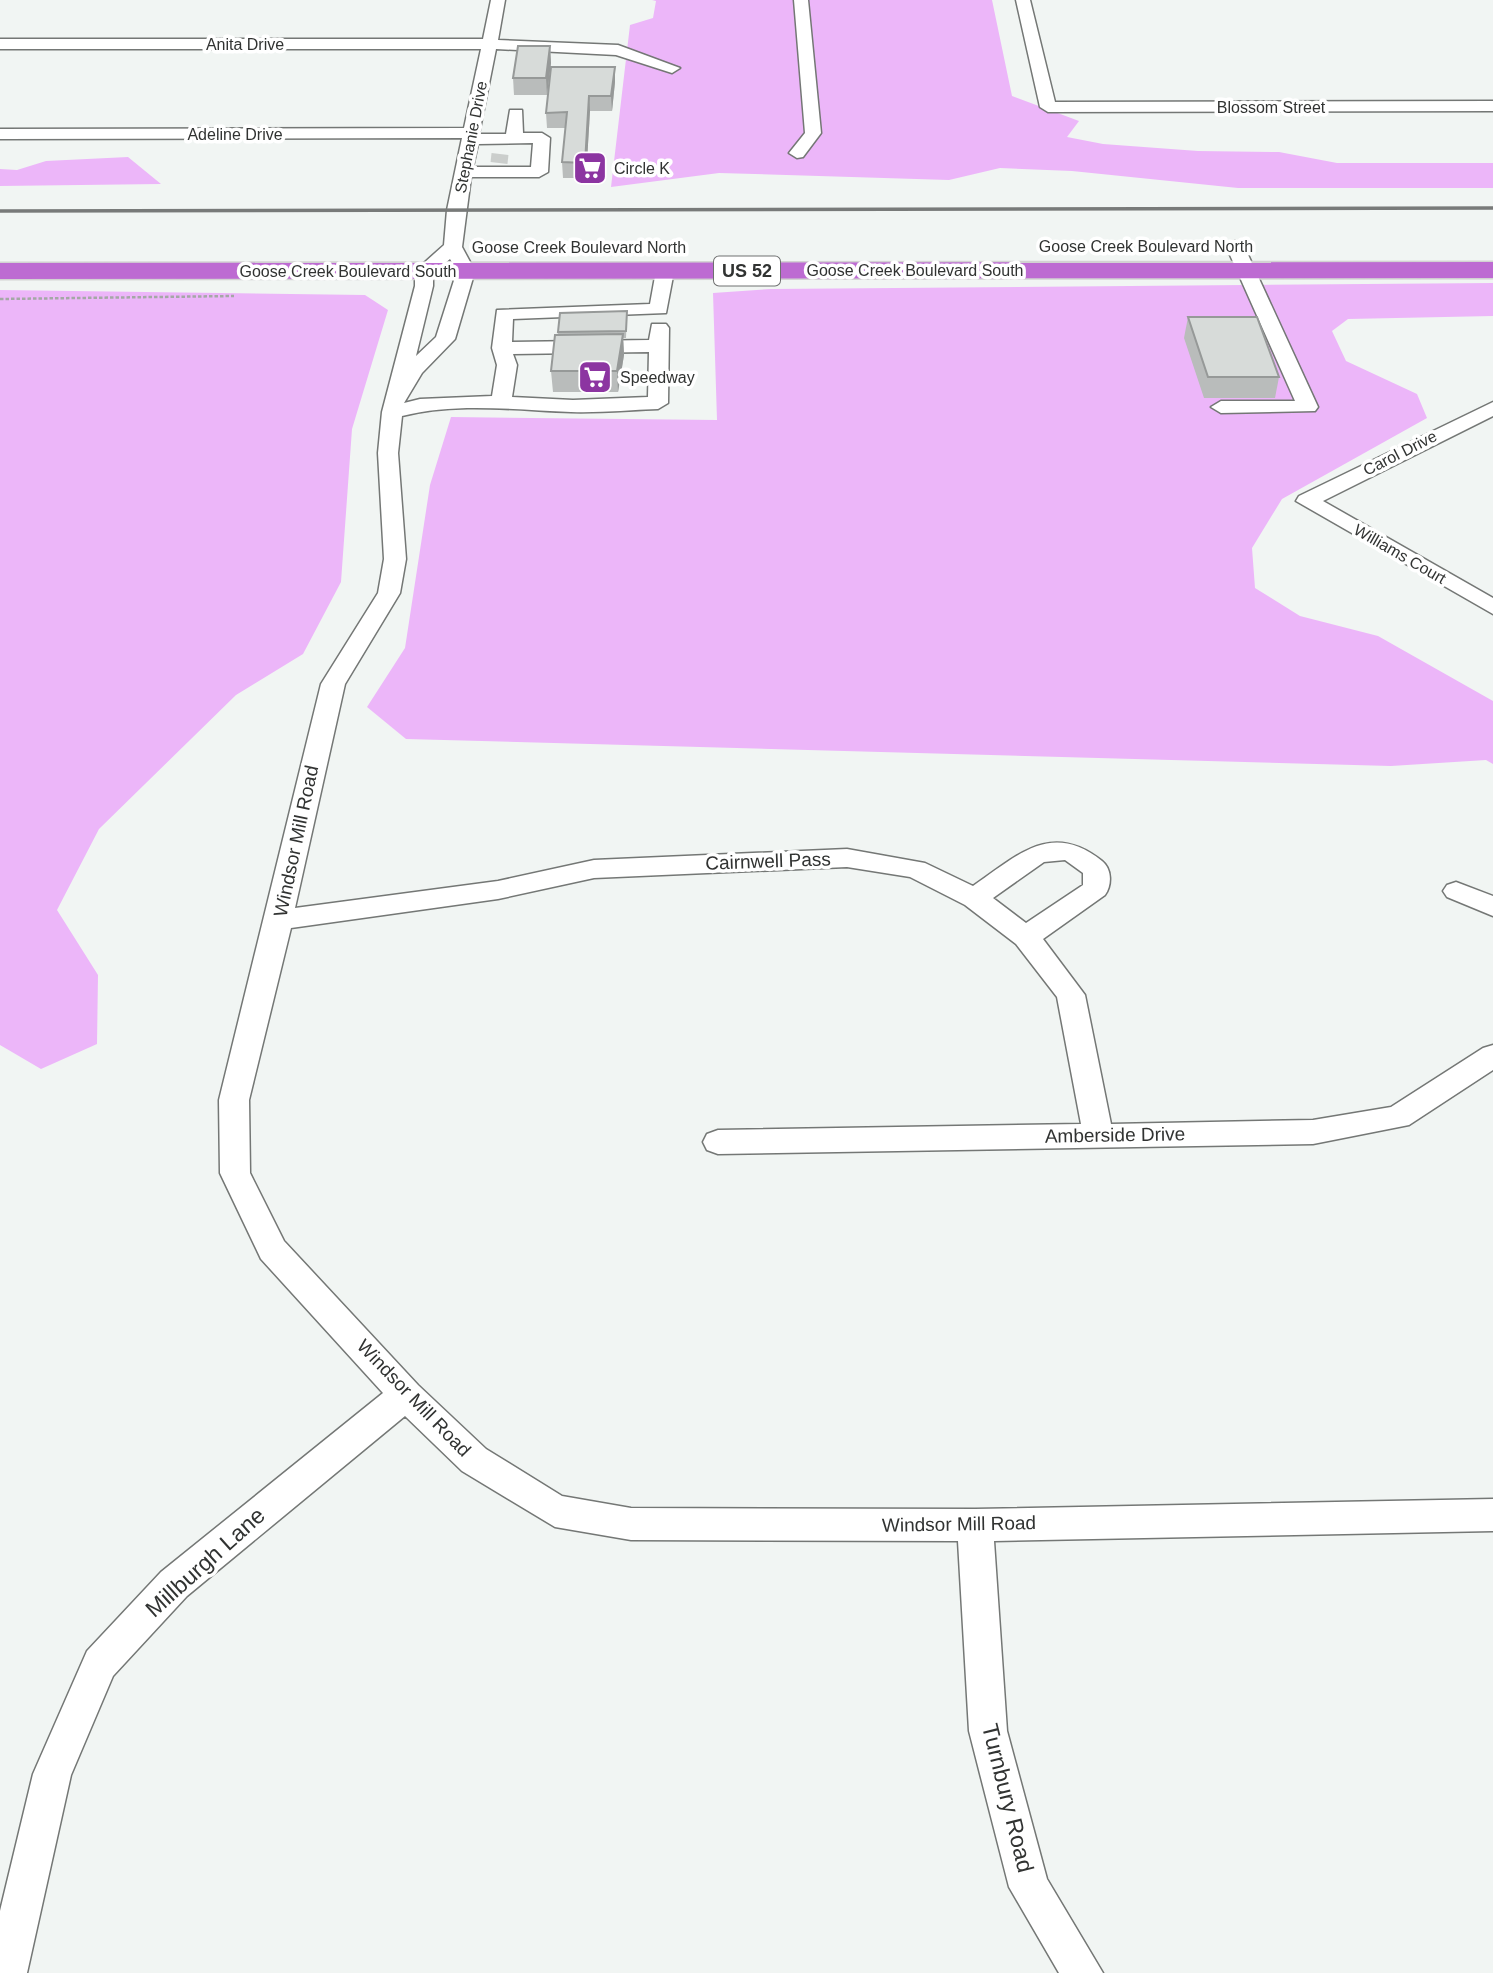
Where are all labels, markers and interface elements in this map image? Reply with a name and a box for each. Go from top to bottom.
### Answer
street label: Anita Drive [206,36,284,53]
street label: Stephanie Drive [452,79,490,194]
street label: Blossom Street [1217,99,1326,116]
street label: Adeline Drive [187,126,283,143]
supermarket icon: Circle K [571,149,609,187]
place label: Circle K [614,160,670,177]
street label: Goose Creek Boulevard North [1039,238,1253,255]
street label: Goose Creek Boulevard North [472,239,686,256]
road number: US 52 [714,256,780,286]
street label: Goose Creek Boulevard South [806,262,1024,279]
street label: Goose Creek Boulevard South [239,263,457,280]
supermarket icon: Speedway [576,358,614,396]
place label: Speedway [620,369,695,386]
street label: Carol Drive [1360,427,1440,479]
street label: Williams Court [1351,521,1449,587]
street label: Windsor Mill Road [270,763,322,919]
street label: Cairnwell Pass [705,848,831,874]
street label: Amberside Drive [1045,1123,1185,1147]
street label: Windsor Mill Road [353,1335,475,1461]
street label: Millburgh Lane [140,1502,270,1622]
street label: Windsor Mill Road [882,1512,1036,1536]
street label: Turnbury Road [977,1721,1039,1875]

